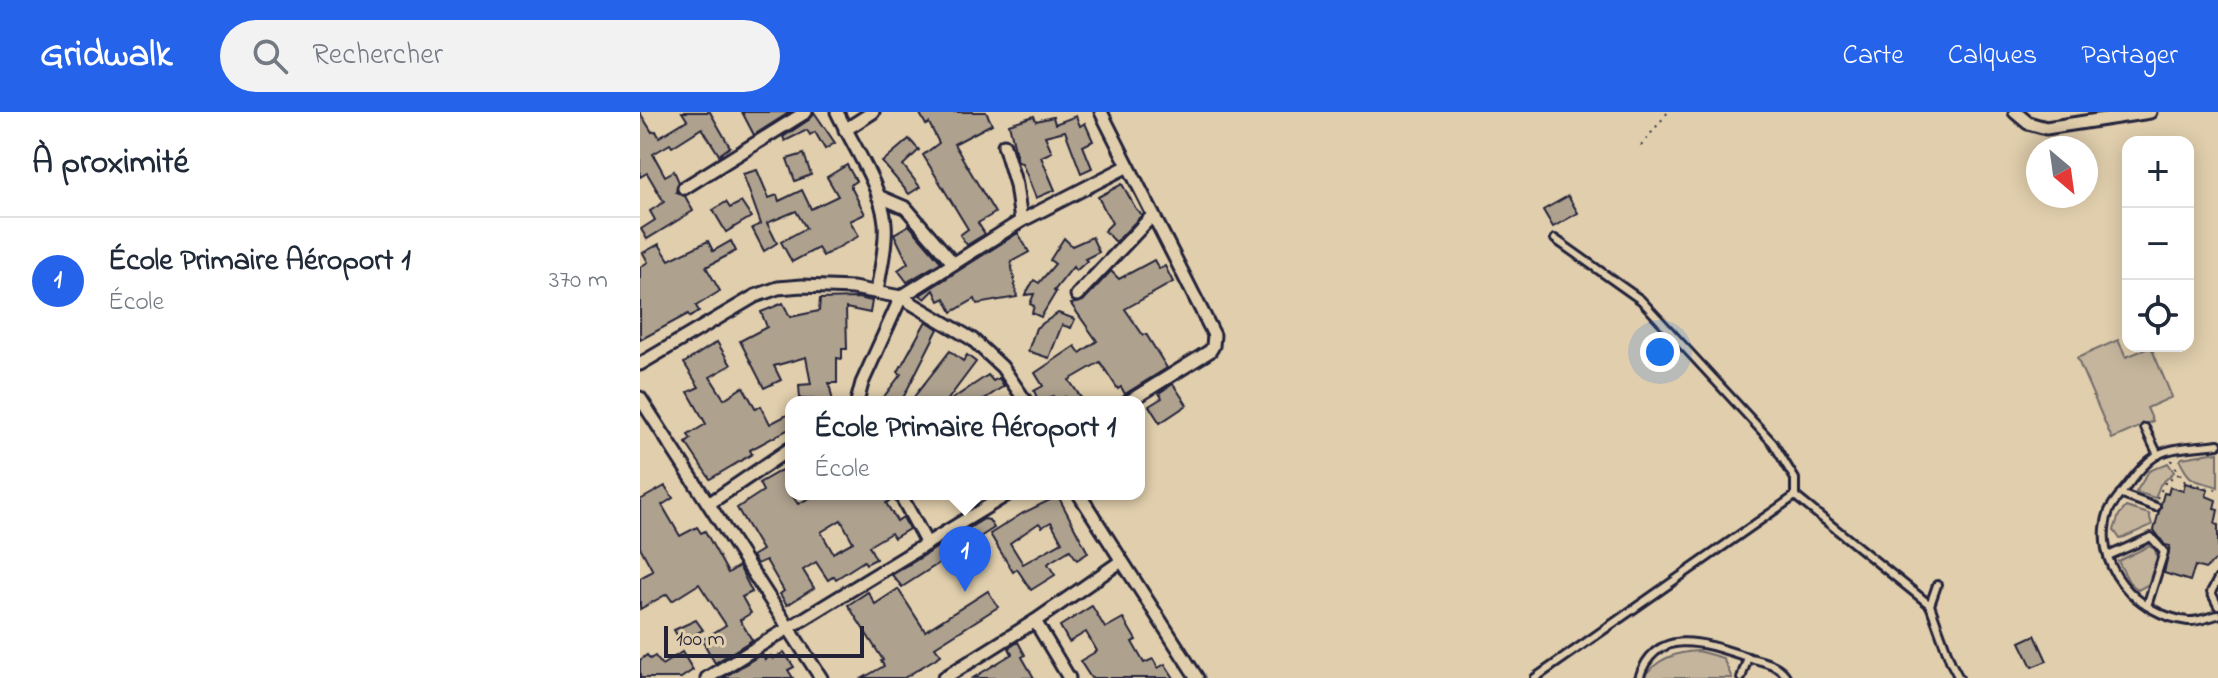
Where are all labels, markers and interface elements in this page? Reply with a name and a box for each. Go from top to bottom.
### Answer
search box [220,20,780,92]
text: Gridwalk [40,28,172,84]
icon: search [248,34,292,78]
text: Rechercher [312,34,443,78]
text: Carte [1843,36,1904,77]
text: Calques [1948,36,2037,77]
text: Partager [2081,36,2178,77]
north arrow [2026,136,2098,208]
map controls [2122,136,2194,352]
button: + [2122,136,2194,208]
text: À proximité [32,139,189,189]
button: − [2122,208,2194,280]
text: École Primaire Aéroport 1 [108,240,411,284]
text: 1 [54,262,62,300]
text: 370 m [549,262,608,300]
button: locate [2122,280,2194,352]
text: École [108,284,164,322]
your location [1640,332,1680,372]
popup [785,396,1145,500]
text: École Primaire Aéroport 1 [814,407,1116,451]
text: École [814,451,870,489]
pin: 1 [939,526,991,592]
scale bar [664,622,864,658]
text: 100 m [676,624,725,656]

